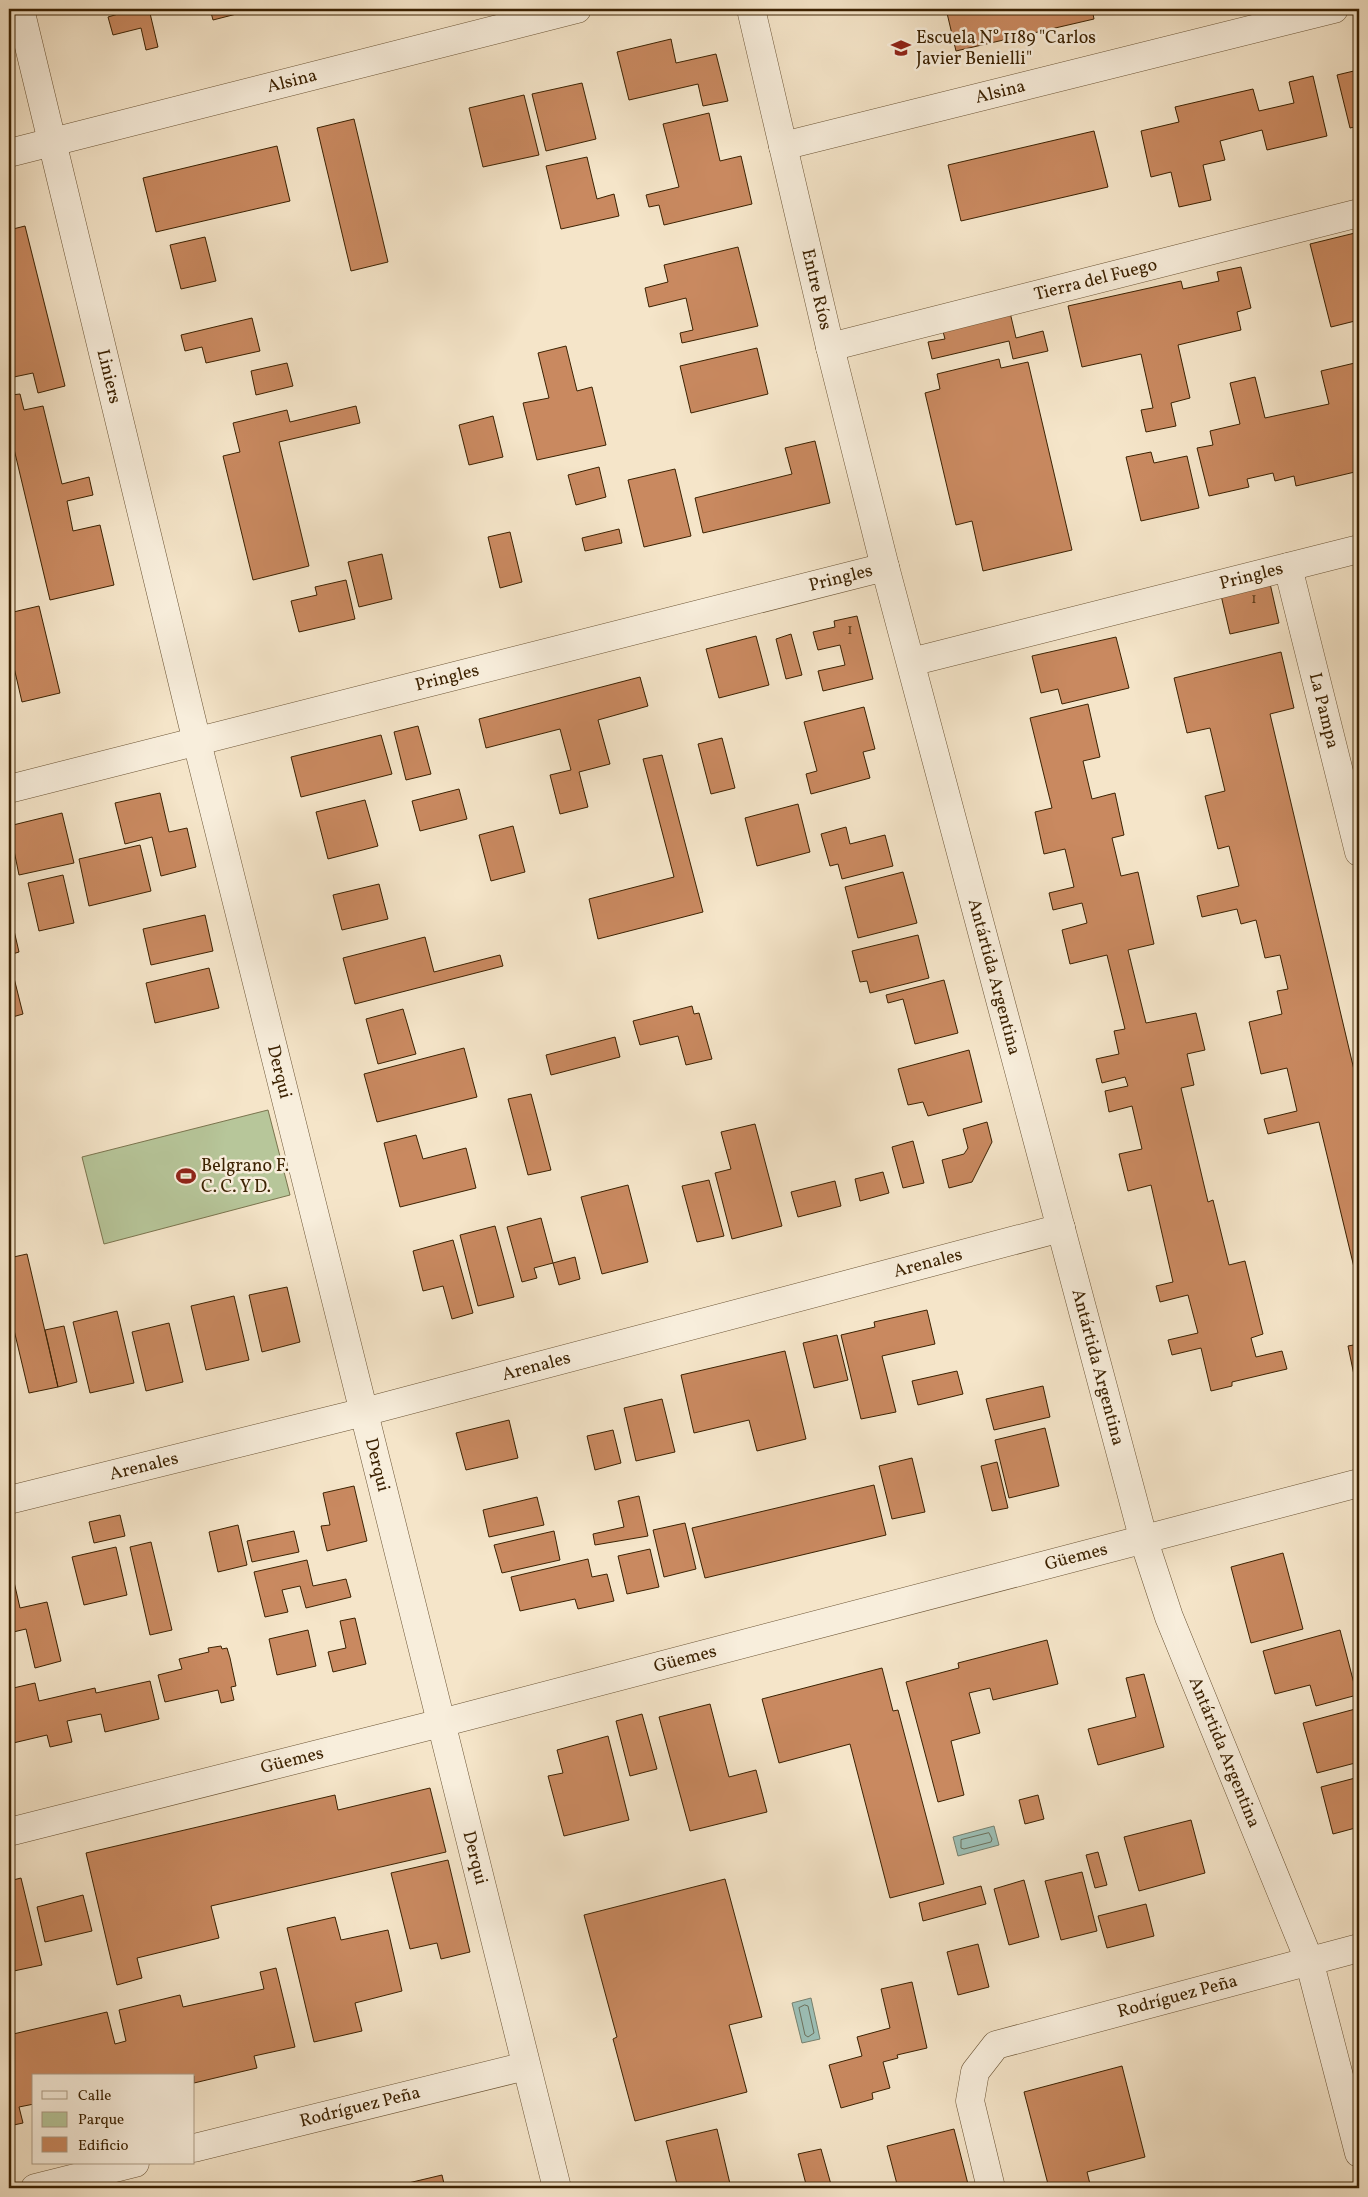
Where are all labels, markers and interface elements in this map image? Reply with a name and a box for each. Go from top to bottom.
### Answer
place label: Escuela N° 1189 "Carlos Javier Benielli" [916,26,1096,72]
school or university icon: Escuela N° 1189 "Carlos Javier Benielli" [890,37,912,59]
street label: Alsina [264,63,320,100]
street label: Alsina [973,74,1028,110]
street label: Entre Ríos [795,246,838,333]
street label: Tierra del Fuego [1031,252,1160,307]
street label: Liniers [90,347,127,406]
street label: Pringles [1217,556,1286,596]
street label: Pringles [806,558,875,598]
house number: 1 [1251,589,1257,610]
house number: 1 [847,620,853,641]
street label: Pringles [413,658,482,698]
street label: La Pampa [1302,670,1345,751]
street label: Antártida Argentina [961,896,1027,1058]
street label: Derqui [260,1042,298,1101]
place label: Belgrano F. C. C. Y D. [201,1154,289,1200]
sports icon: Belgrano F. C. C. Y D. [175,1165,197,1187]
street label: Arenales [891,1242,965,1284]
street label: Antártida Argentina [1065,1286,1131,1448]
street label: Arenales [499,1345,573,1388]
street label: Derqui [358,1435,396,1494]
street label: Arenales [107,1446,181,1487]
street label: Güemes [1042,1537,1110,1577]
street label: Güemes [651,1639,719,1679]
street label: Antártida Argentina [1182,1673,1266,1832]
street label: Güemes [258,1741,326,1781]
street label: Derqui [456,1828,494,1887]
street label: Rodríguez Peña [1115,1968,1240,2025]
legend [32,2074,195,2164]
street label: Rodríguez Peña [297,2080,423,2134]
text: Calle [78,2086,111,2107]
text: Parque [78,2110,124,2131]
text: Edificio [78,2136,129,2157]

